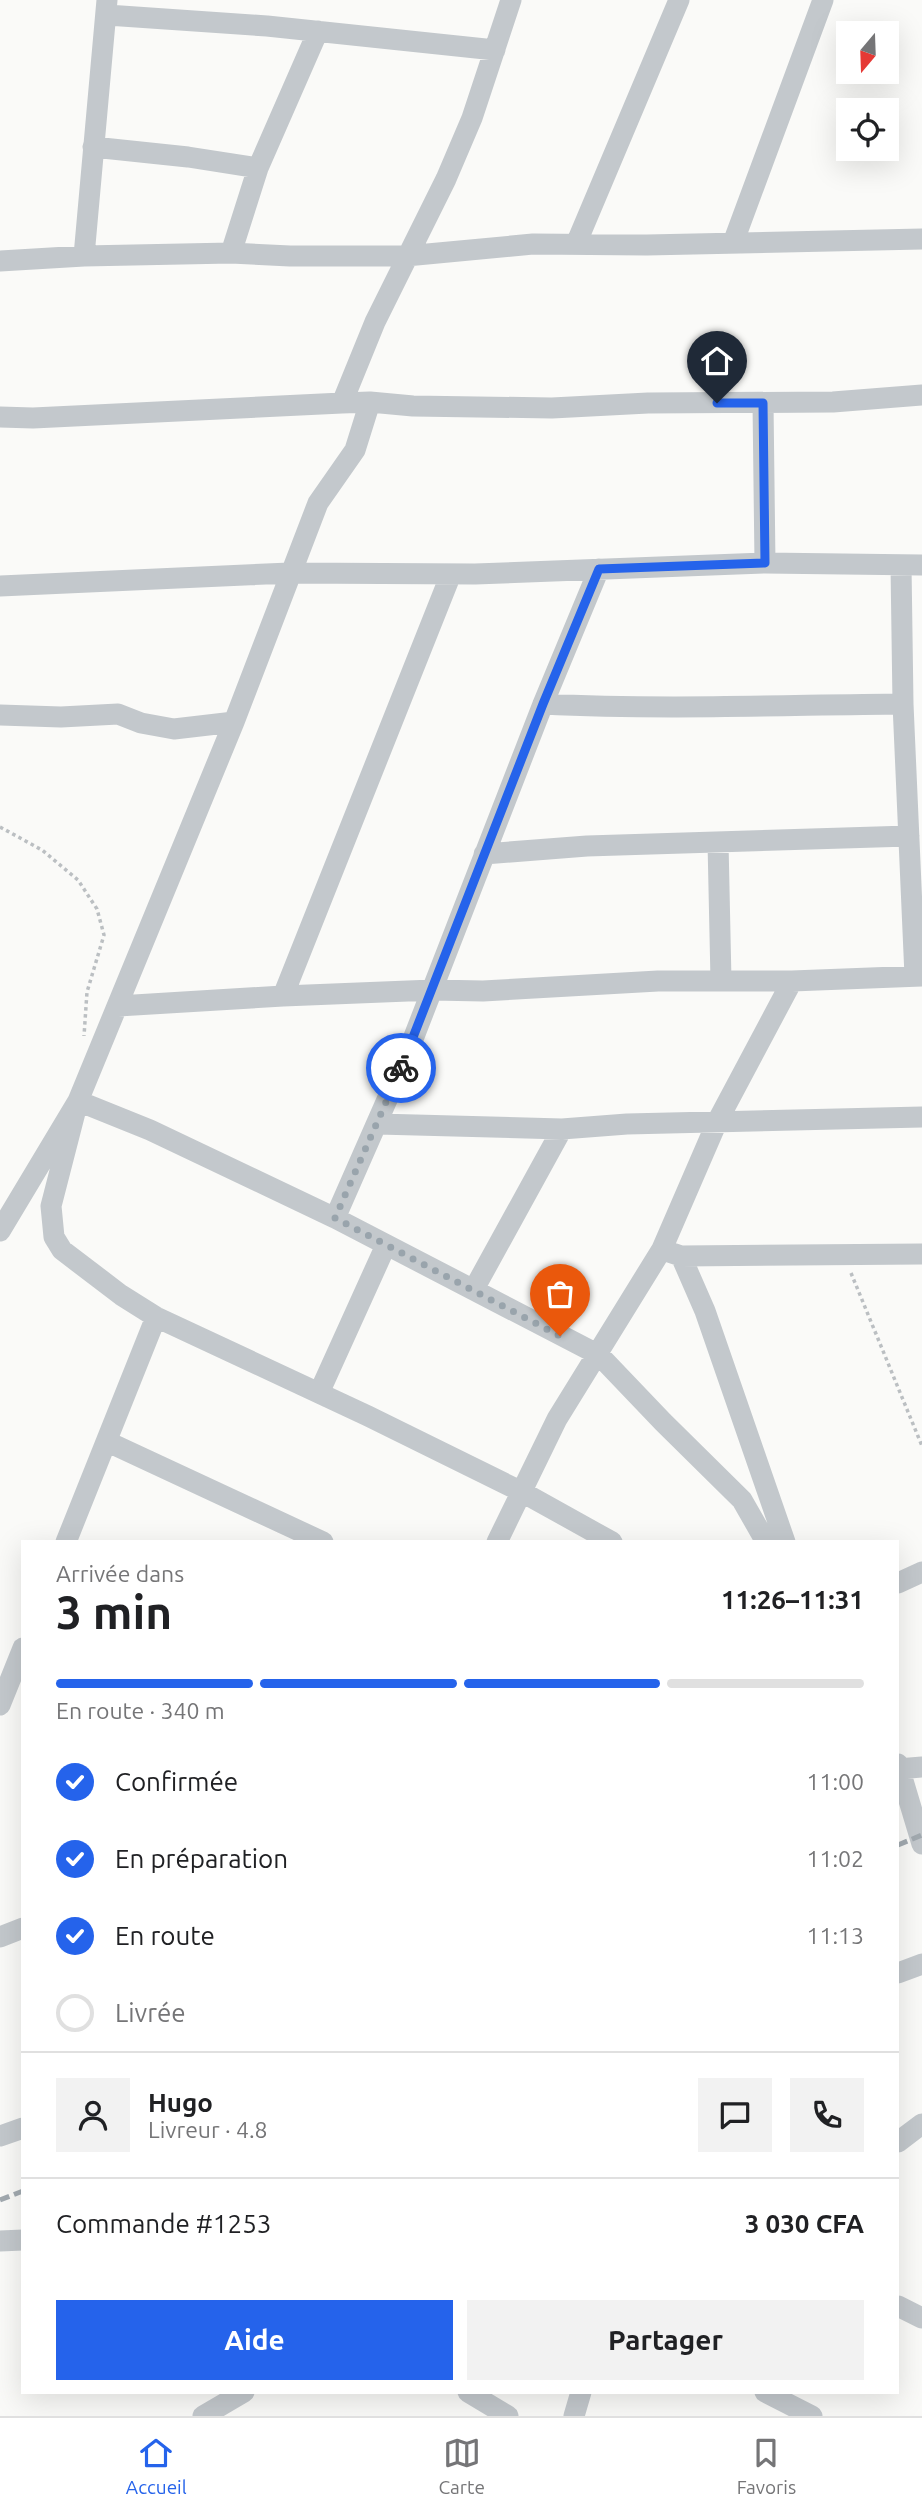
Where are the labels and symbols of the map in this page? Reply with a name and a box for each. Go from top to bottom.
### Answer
north arrow [836,21,900,84]
pin [687,331,747,403]
courier [366,1033,436,1103]
pin [530,1264,590,1336]

